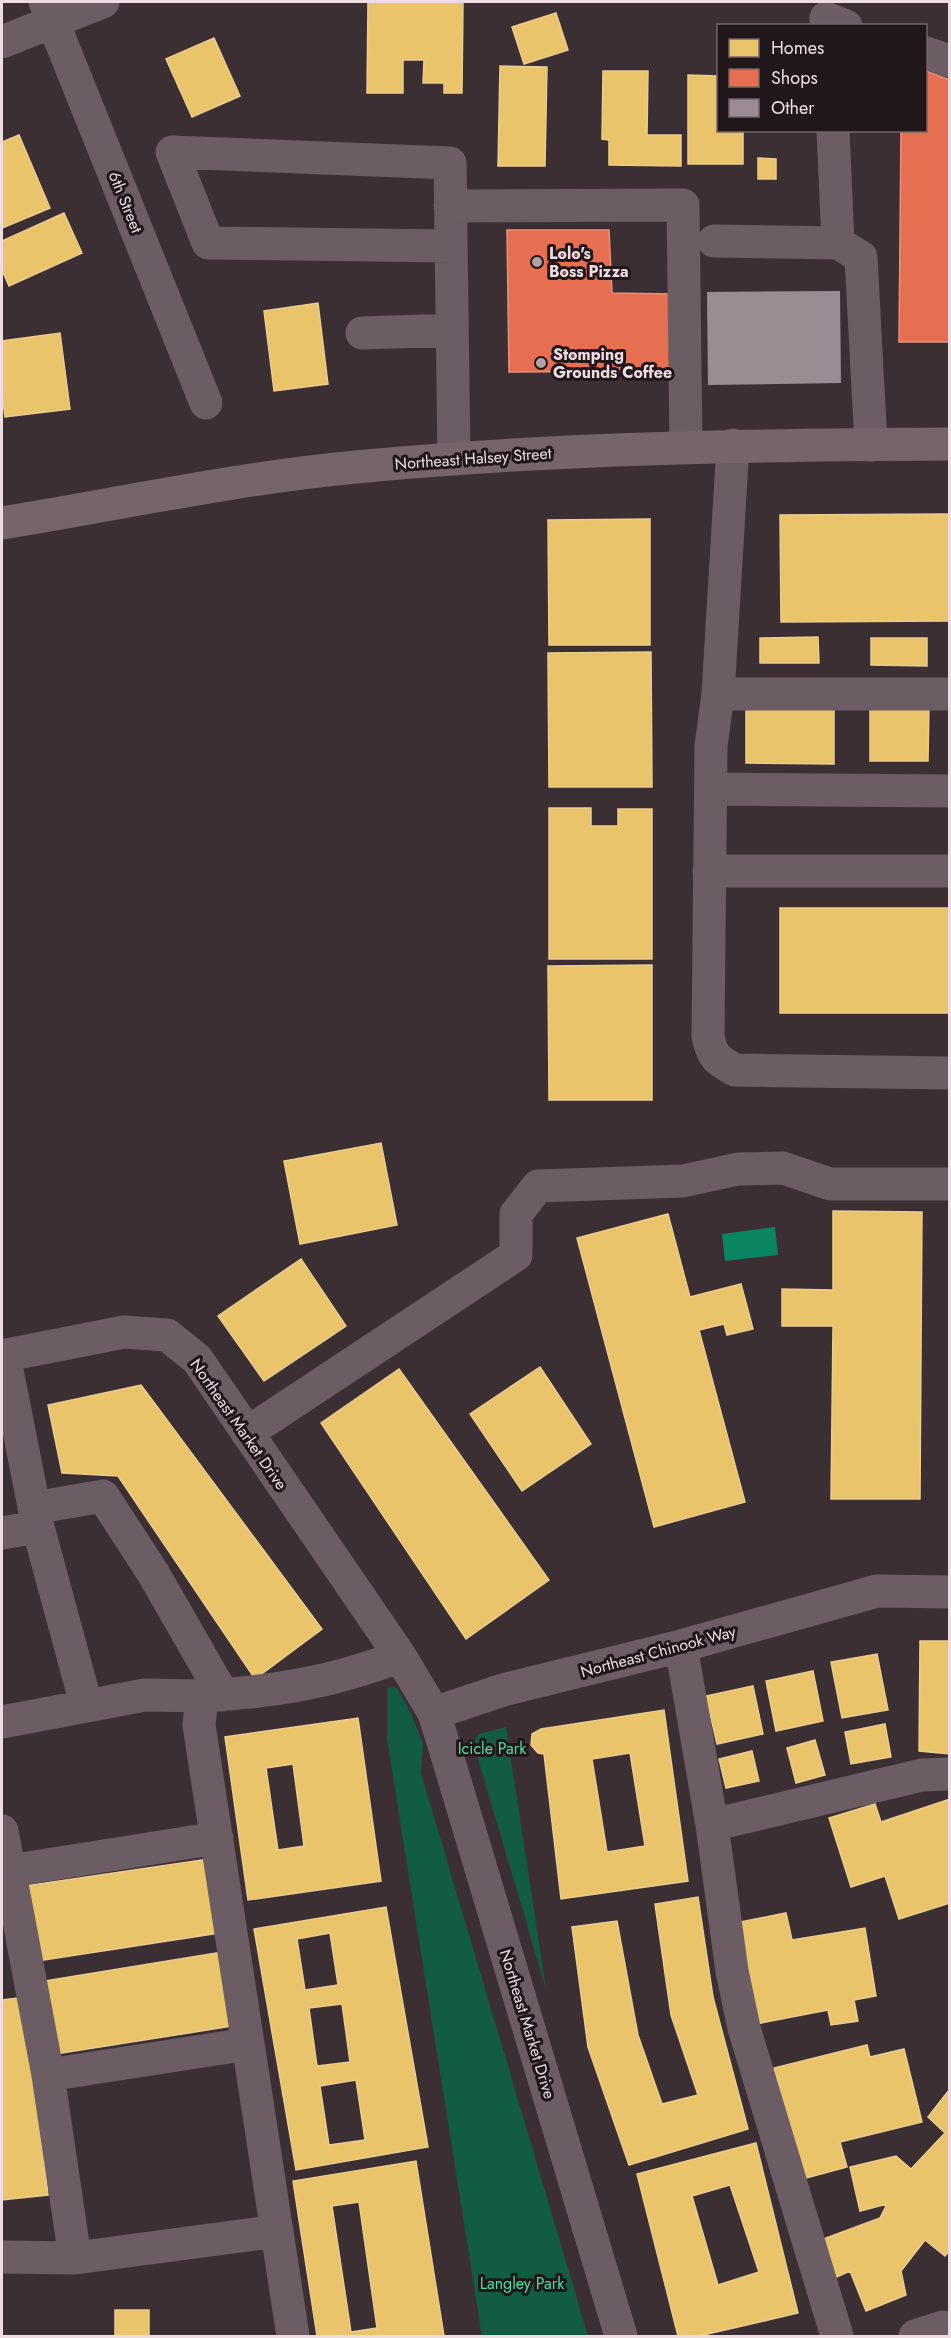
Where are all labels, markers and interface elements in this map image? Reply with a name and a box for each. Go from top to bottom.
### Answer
legend [717,24,927,132]
text: Homes [771,35,824,61]
text: Shops [771,65,818,91]
text: Other [771,95,815,121]
street label: 6th Street [103,168,148,237]
place label: Lolo's Boss Pizza [549,242,629,283]
marker: Lolo's Boss Pizza [530,255,544,269]
place label: Stomping Grounds Coffee [553,343,672,384]
marker: Stomping Grounds Coffee [534,356,548,370]
street label: Northeast Halsey Street [394,442,552,475]
street label: Northeast Market Drive [185,1354,293,1494]
street label: Northeast Chinook Way [578,1619,739,1683]
park label: Icicle Park [458,1737,527,1760]
street label: Northeast Market Drive [494,1947,561,2102]
park label: Langley Park [480,2272,565,2295]

